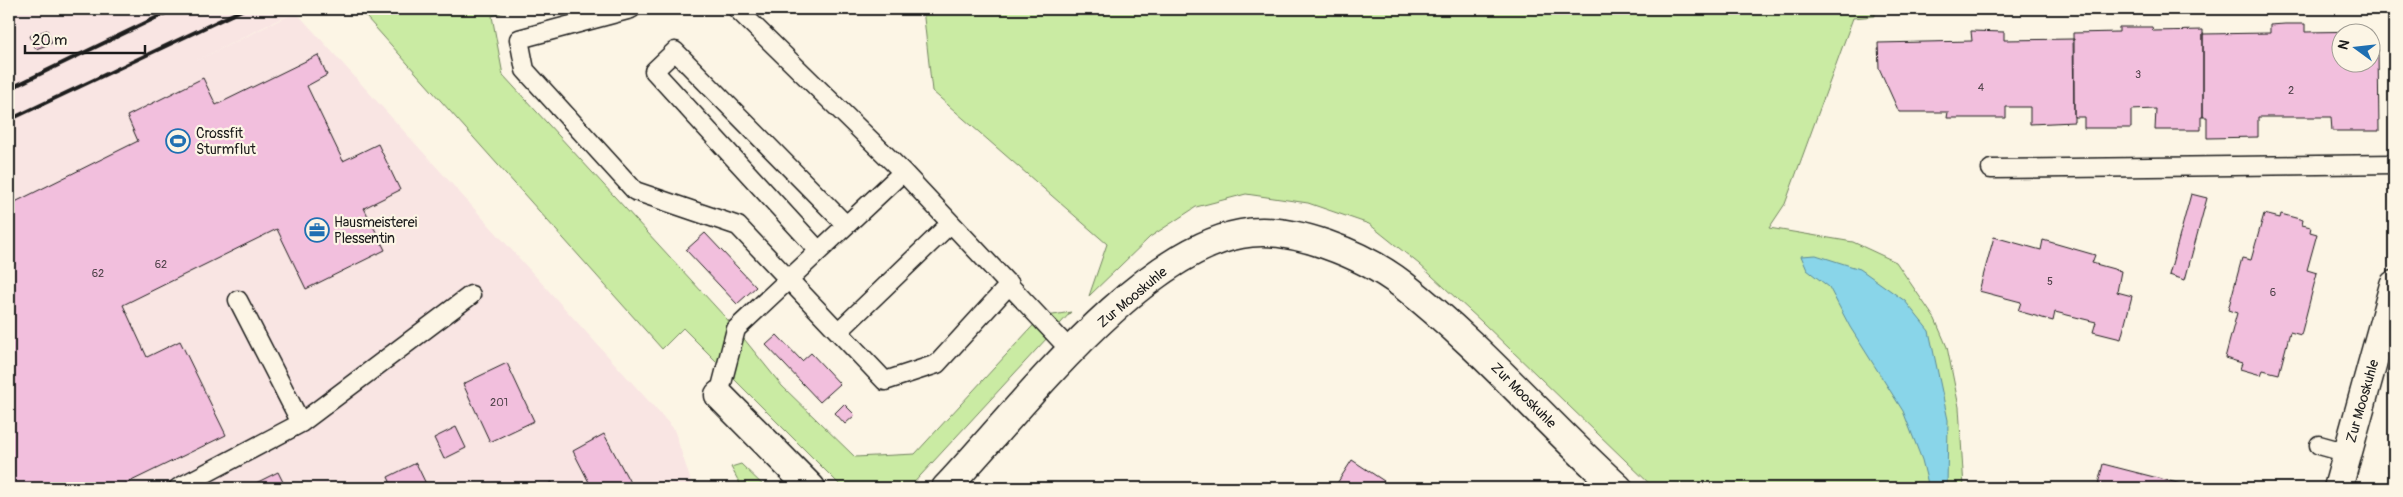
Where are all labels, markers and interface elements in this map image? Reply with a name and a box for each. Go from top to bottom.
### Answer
scale bar [25,22,145,54]
north arrow [2330,22,2380,72]
text: 20 m [32,31,67,50]
text: N [2334,38,2353,52]
house number: 3 [2135,68,2141,81]
house number: 4 [1978,81,1985,94]
house number: 2 [2288,84,2294,97]
place label: Crossfit Sturmflut [196,125,256,158]
sports icon: Crossfit Sturmflut [165,128,191,154]
place label: Hausmeisterei Plessentin [334,214,418,247]
office icon: Hausmeisterei Plessentin [304,217,330,243]
house number: 62 [155,258,167,271]
street label: Zur Mooskuhle [1094,263,1171,331]
house number: 62 [92,267,104,280]
house number: 5 [2047,275,2053,288]
house number: 6 [2270,286,2276,299]
street label: Zur Mooskuhle [2343,358,2382,445]
street label: Zur Mooskuhle [1487,359,1560,432]
house number: 201 [490,396,508,409]

